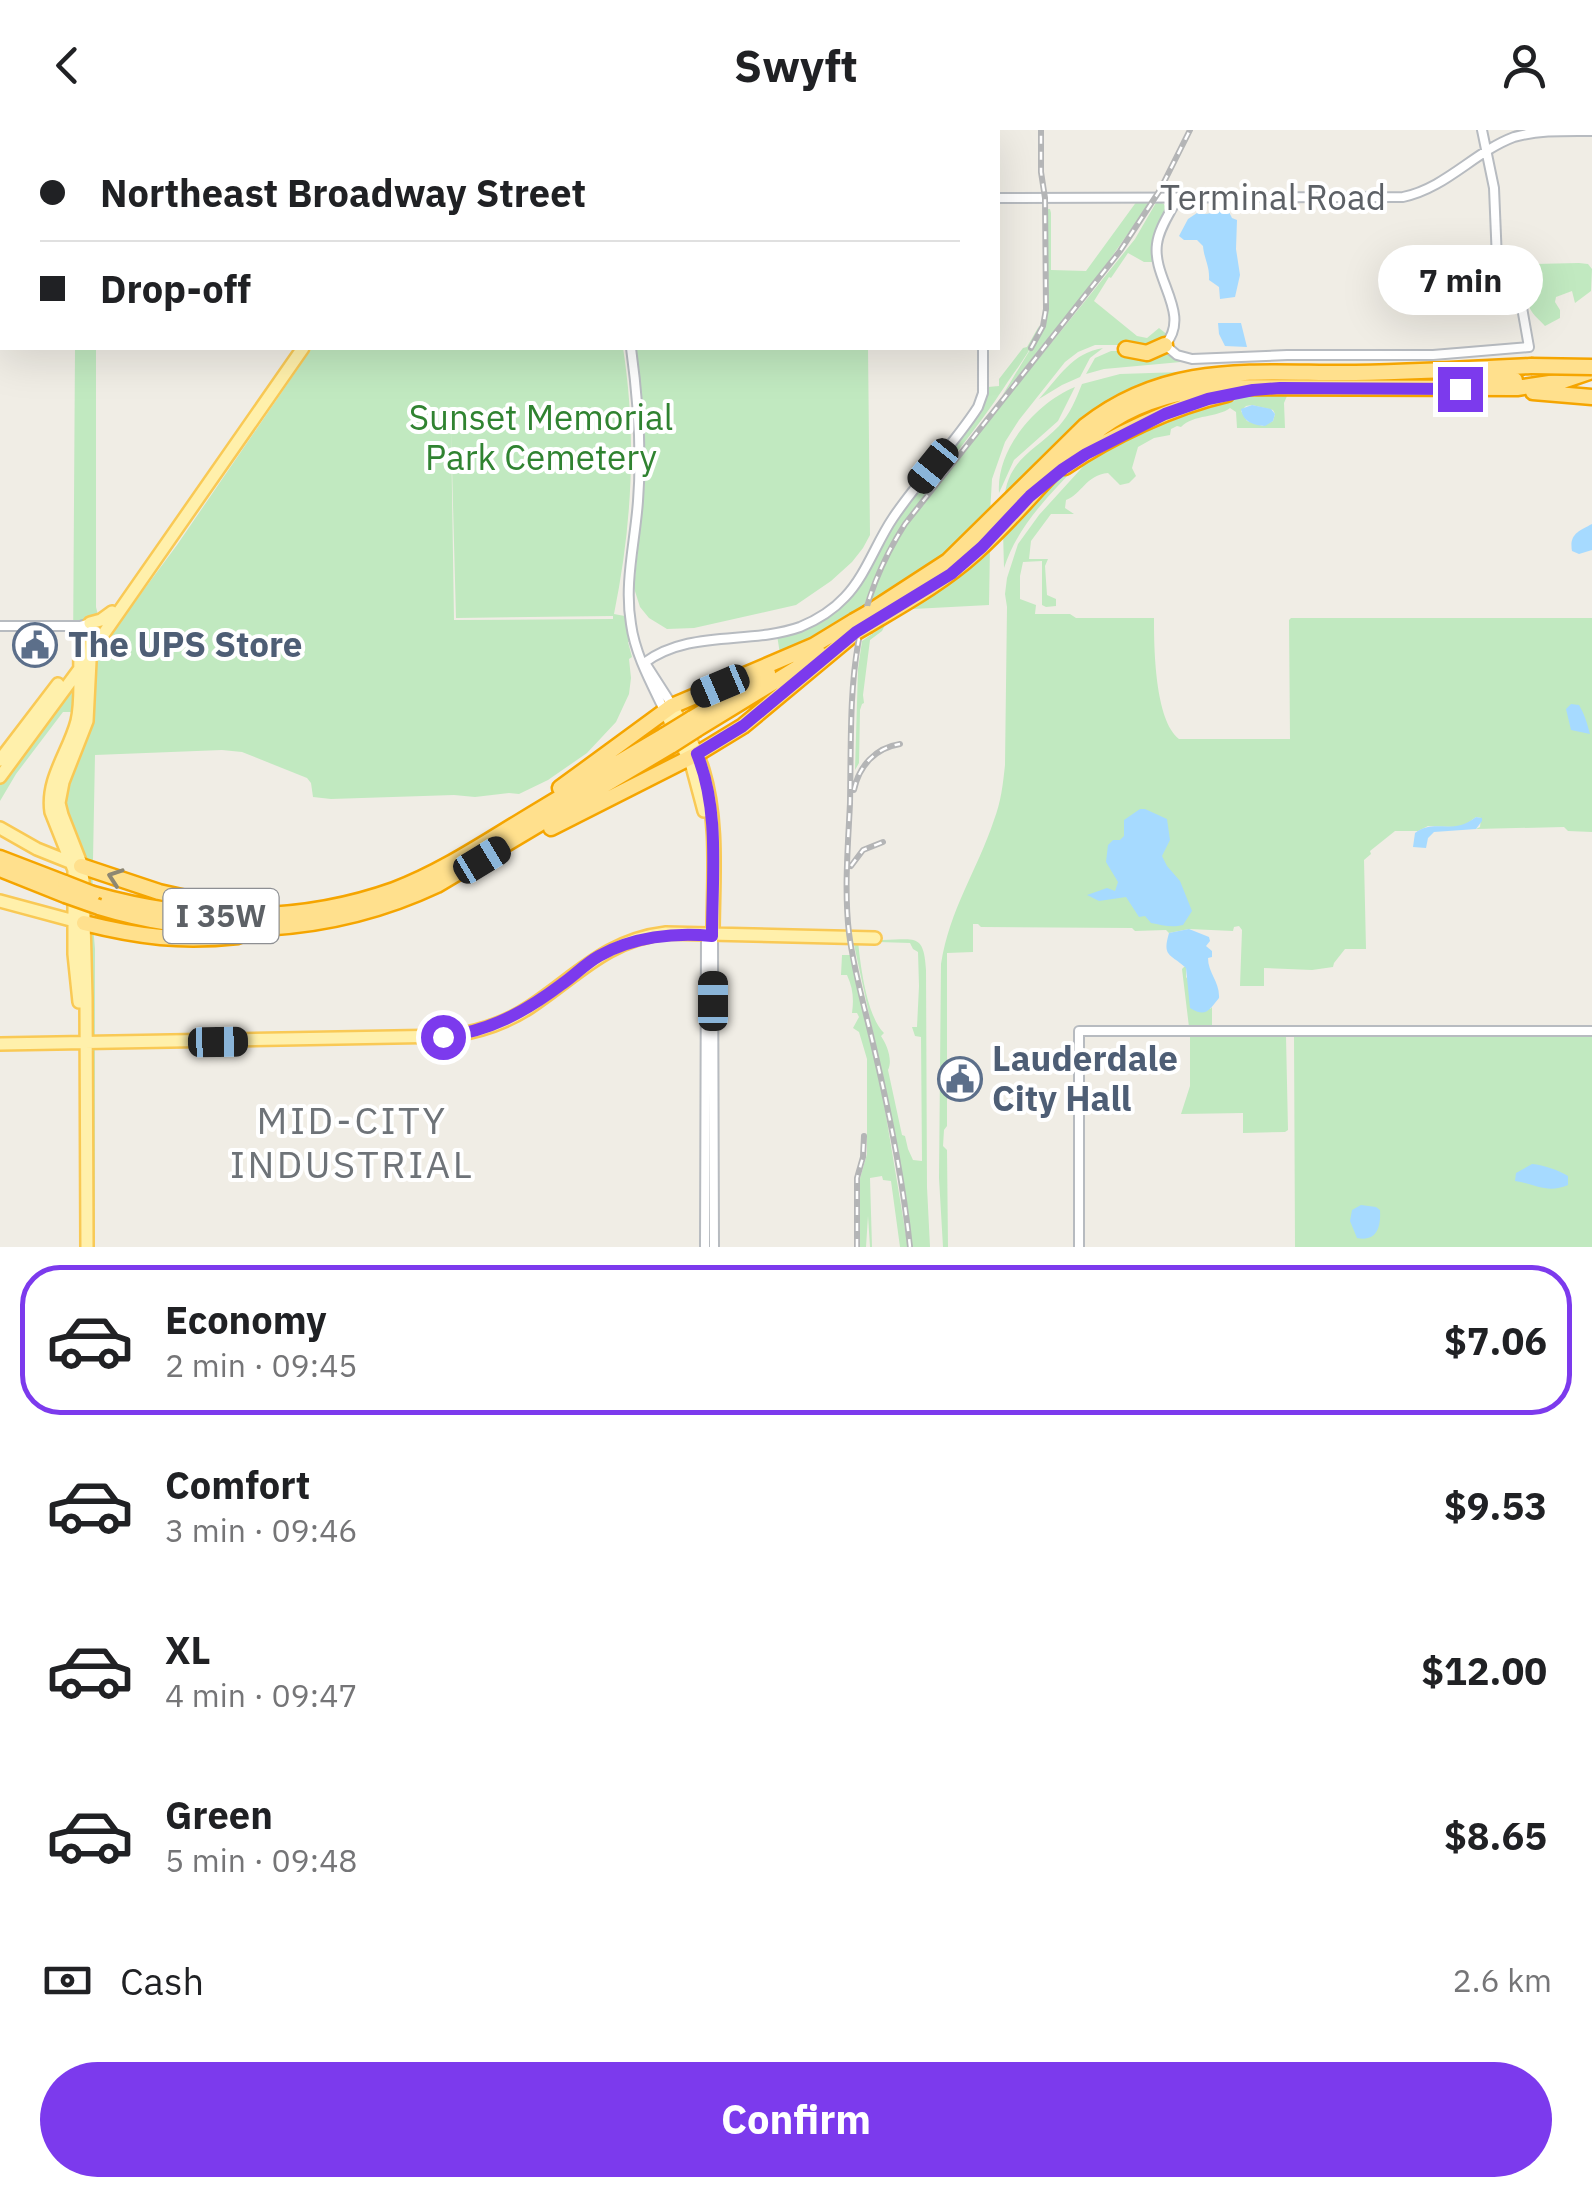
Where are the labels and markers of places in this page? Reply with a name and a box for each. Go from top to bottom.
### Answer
place label: The UPS Store [68,621,303,667]
public building icon: The UPS Store [12,622,58,668]
place label: Lauderdale City Hall [992,1035,1178,1121]
public building icon: Lauderdale City Hall [937,1056,983,1102]

